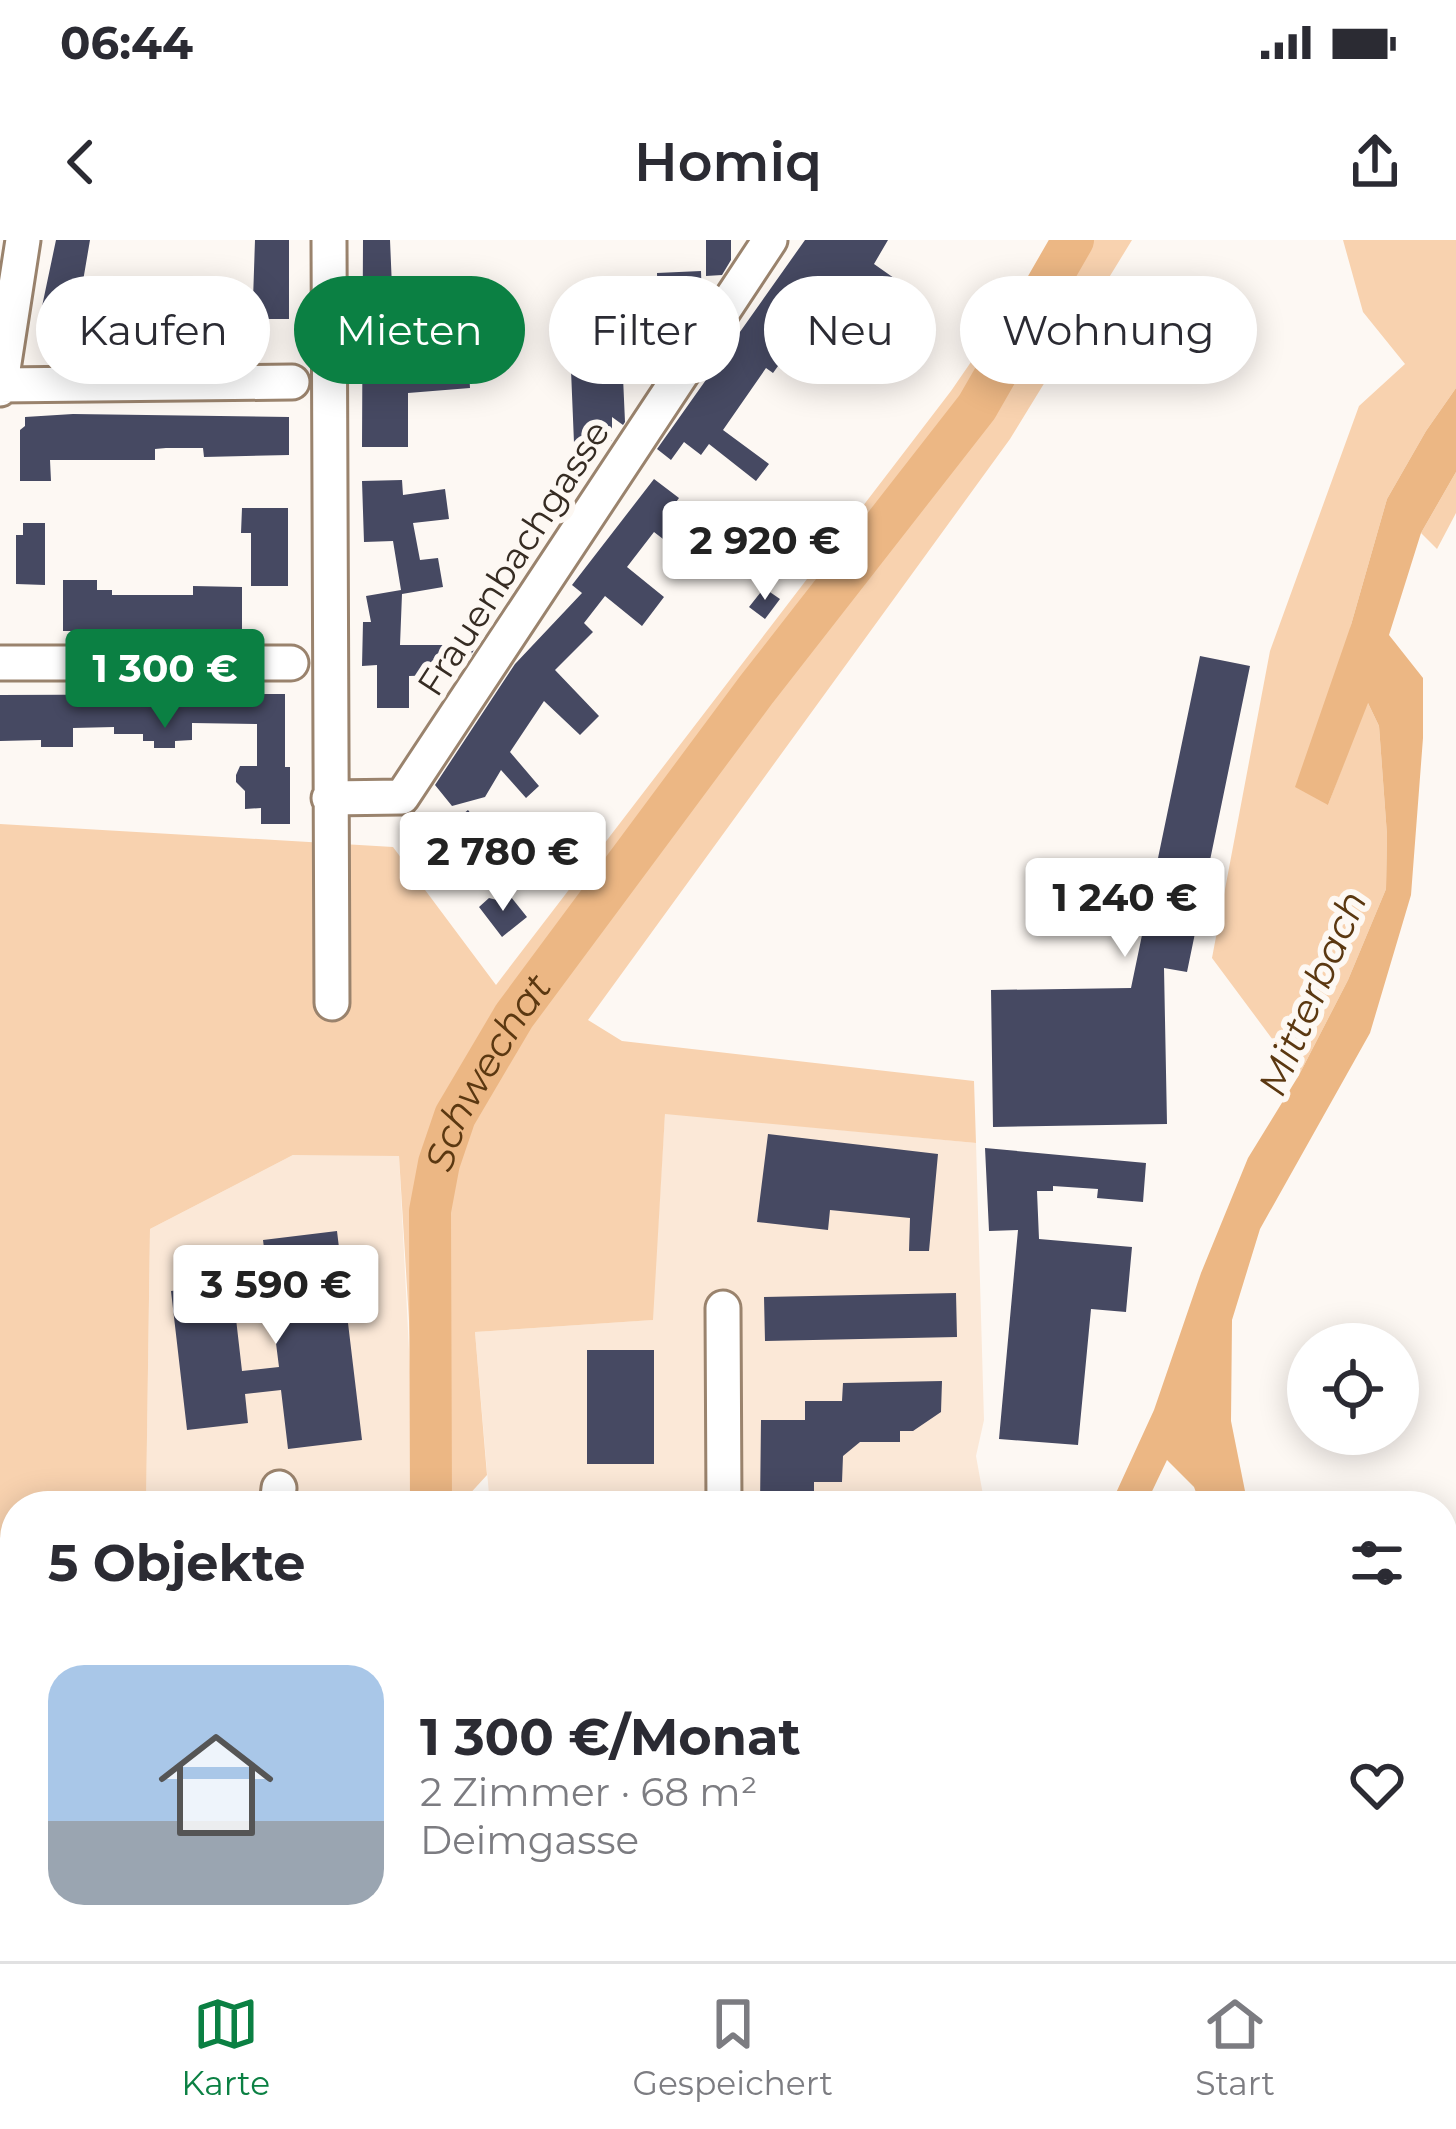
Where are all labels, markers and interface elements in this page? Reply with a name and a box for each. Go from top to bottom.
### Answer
text: 06:44 [60,15,193,70]
icon: back [48,129,114,195]
text: Homiq [634,129,822,195]
icon: share [1342,129,1408,195]
chip: Kaufen [36,276,270,384]
chip: Mieten [294,276,525,384]
chip: Filter [549,276,740,384]
chip: Neu [764,276,936,384]
chip: Wohnung [960,276,1257,384]
street label: Frauenbachgasse [408,412,618,704]
pin: 2 920 € [654,501,876,603]
text: 2 920 € [690,516,840,564]
pin: 1 300 € [54,629,276,731]
text: 1 300 € [92,644,238,692]
pin: 2 780 € [392,812,614,914]
text: 2 780 € [427,827,579,875]
pin: 1 240 € [1014,858,1236,960]
text: 1 240 € [1053,873,1197,921]
water label: Mitterbach [1247,883,1377,1103]
water label: Schwechat [414,964,561,1177]
pin: 3 590 € [165,1245,387,1347]
text: 3 590 € [200,1260,352,1308]
map controls [1287,1323,1419,1455]
button: locate [1287,1323,1419,1455]
icon: filters [1344,1530,1410,1596]
text: 5 Objekte [48,1532,305,1594]
text: 1 300 €/Monat [420,1706,801,1768]
icon: home [144,1713,288,1857]
icon: heart [1344,1752,1410,1818]
text: 2 Zimmer · 68 m² [420,1768,757,1816]
text: Deimgasse [420,1816,639,1864]
tab: Karte [181,1991,270,2103]
tab: Gespeichert [632,1991,833,2103]
tab: Start [1195,1991,1275,2103]

